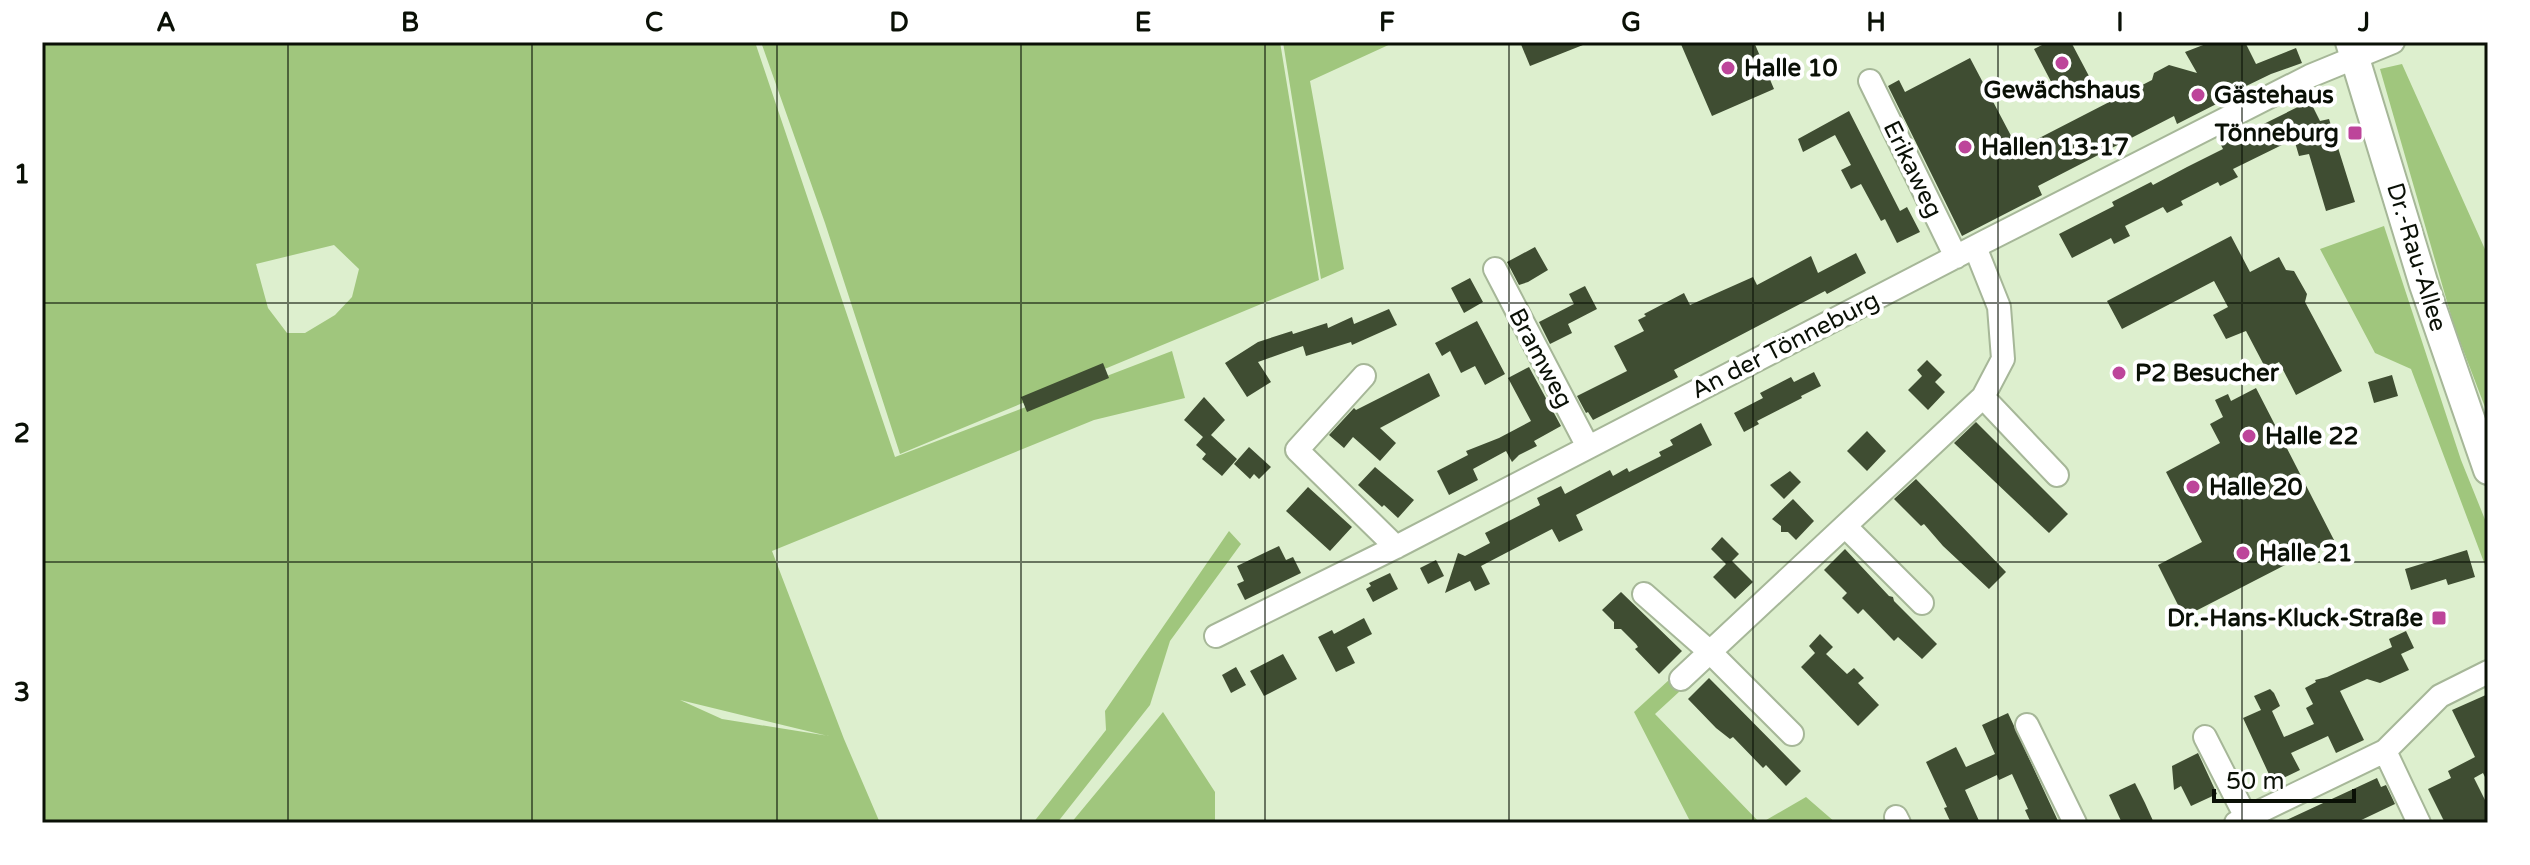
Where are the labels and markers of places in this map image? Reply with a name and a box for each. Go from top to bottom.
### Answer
place label: Halle 10 [1744,54,1838,83]
marker: Gewächshaus [2053,54,2071,72]
marker: Halle 10 [1719,59,1737,77]
place label: Gewächshaus [1983,76,2141,105]
place label: Gästehaus [2214,81,2334,110]
marker: Gästehaus [2189,86,2207,104]
place label: Tönneburg [2214,119,2339,148]
marker: Tönneburg [2346,124,2364,142]
place label: Hallen 13-17 [1981,133,2129,162]
marker: Hallen 13-17 [1956,138,1974,156]
place label: P2 Besucher [2135,359,2280,388]
marker: P2 Besucher [2110,364,2128,382]
place label: Halle 22 [2265,422,2359,451]
marker: Halle 22 [2240,427,2258,445]
place label: Halle 20 [2209,473,2303,502]
marker: Halle 20 [2184,478,2202,496]
place label: Halle 21 [2259,539,2353,568]
marker: Halle 21 [2234,544,2252,562]
place label: Dr.-Hans-Kluck-Straße [2167,604,2423,633]
marker: Dr.-Hans-Kluck-Straße [2430,609,2448,627]

